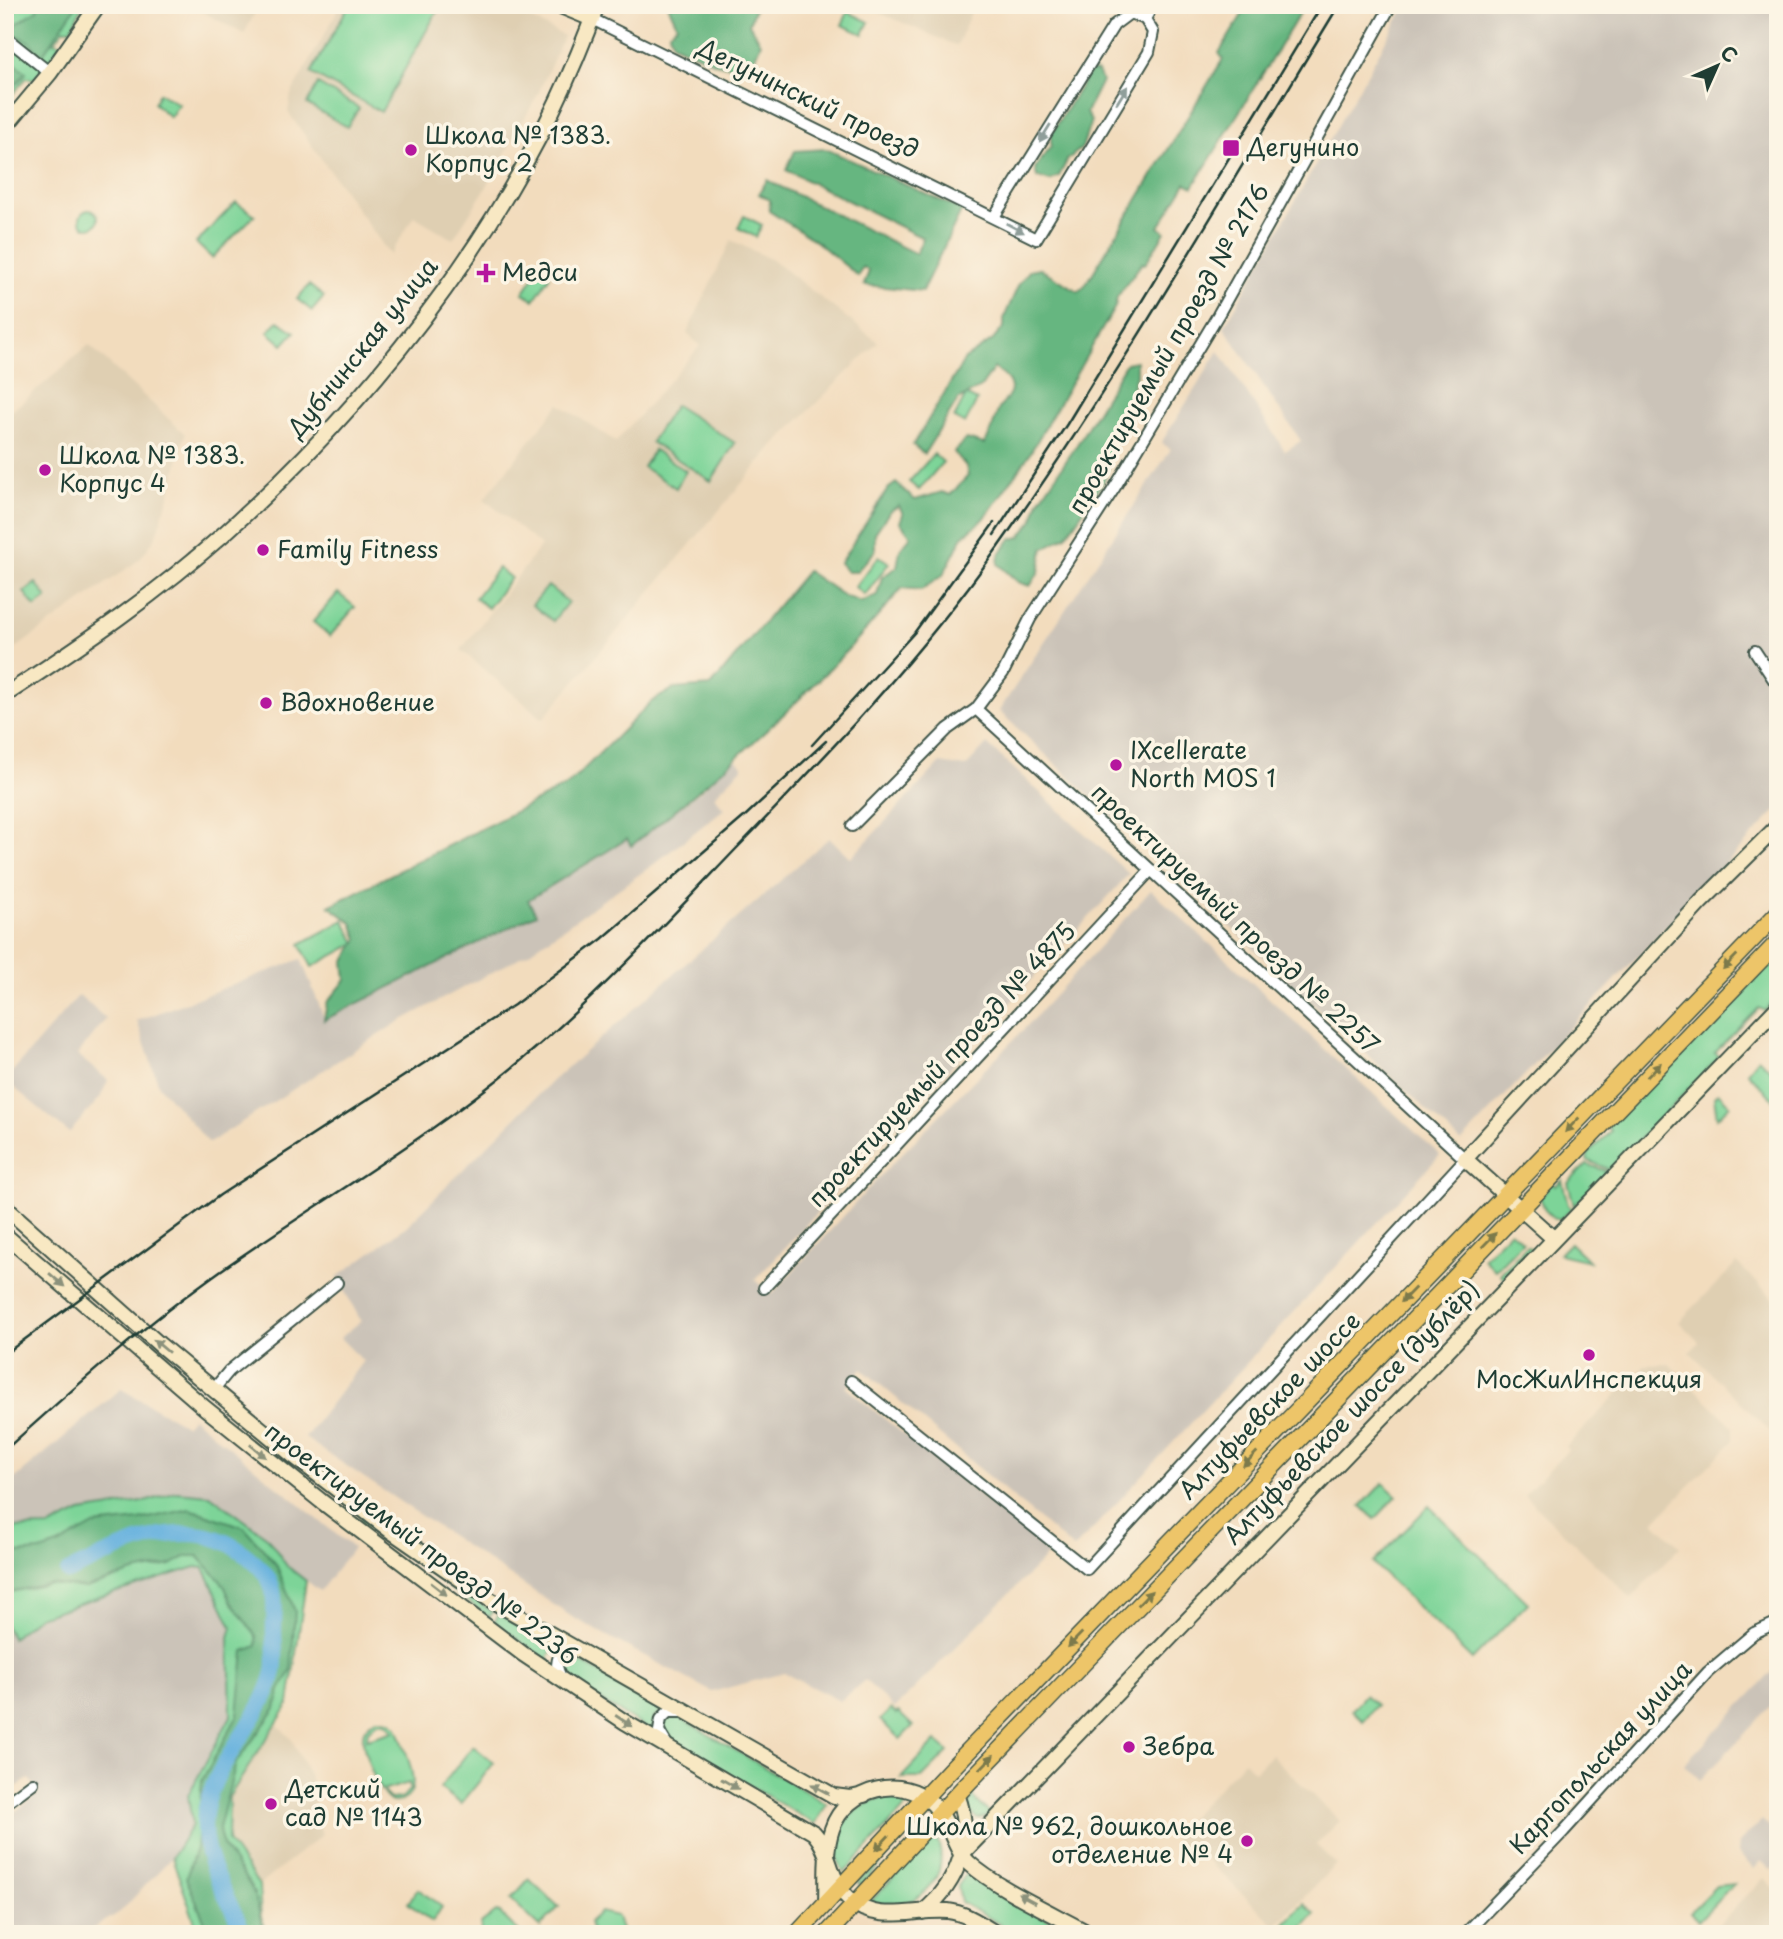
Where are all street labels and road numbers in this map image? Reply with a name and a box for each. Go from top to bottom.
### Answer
street label: Дегунинский проезд [691,28,926,166]
street label: проектируемый проезд № 2176 [1058,176,1277,520]
street label: Дубнинская улица [277,249,445,445]
street label: проектируемый проезд № 2257 [1084,774,1389,1062]
street label: проектируемый проезд № 4875 [798,913,1083,1214]
street label: Алтуфьевское шоссе (дублёр) [1214,1271,1487,1552]
street label: Алтуфьевское шоссе [1169,1303,1368,1506]
street label: проектируемый проезд № 2236 [258,1412,587,1672]
street label: Каргопольская улица [1500,1652,1699,1862]

